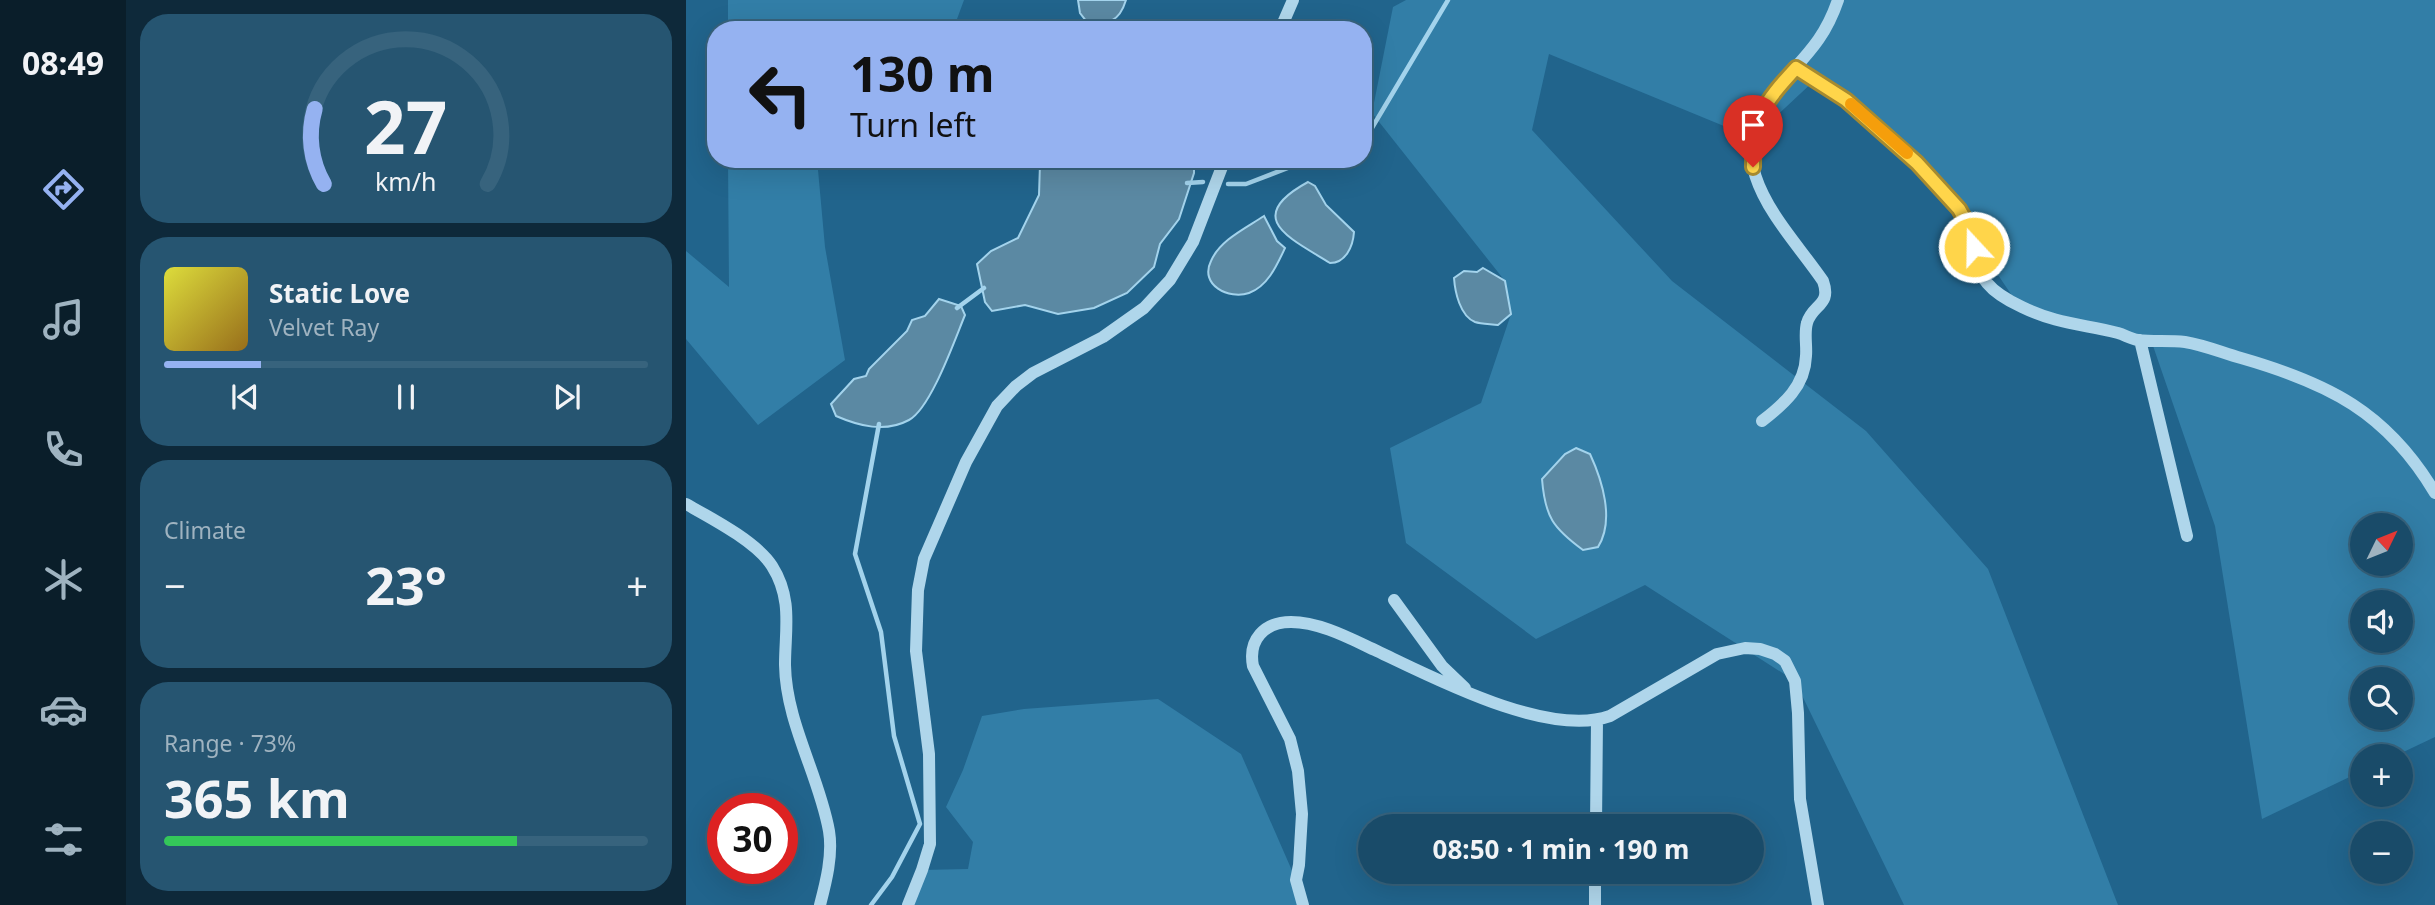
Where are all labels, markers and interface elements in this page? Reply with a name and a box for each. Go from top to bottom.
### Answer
text: 130 m [850,40,995,106]
text: 08:49 [22,41,104,84]
icon: left [735,49,826,140]
text: 27 [364,77,448,176]
pin [1723,95,1783,167]
text: Turn left [850,103,976,146]
icon: arrive [1734,106,1772,144]
text: km/h [375,164,437,198]
icon: directions [39,165,88,214]
position arrow [1937,210,2011,284]
text: Static Love [269,275,410,311]
icon: music [39,295,88,344]
text: Velvet Ray [269,311,379,343]
icon: previous [226,378,264,416]
icon: pause [387,378,425,416]
icon: next [548,378,586,416]
icon: phone [39,425,88,474]
north arrow [2350,513,2413,576]
map controls [2350,513,2413,884]
text: Climate [164,514,246,546]
text: 23° [365,549,447,620]
icon: climate [39,555,88,604]
text: − [164,559,186,611]
text: + [626,559,648,611]
button: sound [2350,590,2413,653]
button: search [2350,667,2413,730]
icon: car [39,685,88,734]
text: Range · 73% [164,727,296,759]
button: + [2350,744,2413,807]
text: 365 km [164,762,350,833]
speed limit sign: 30 [707,793,798,884]
icon: filters [39,815,88,864]
button: − [2350,821,2413,884]
text: 08:50 · 1 min · 190 m [1433,831,1689,867]

